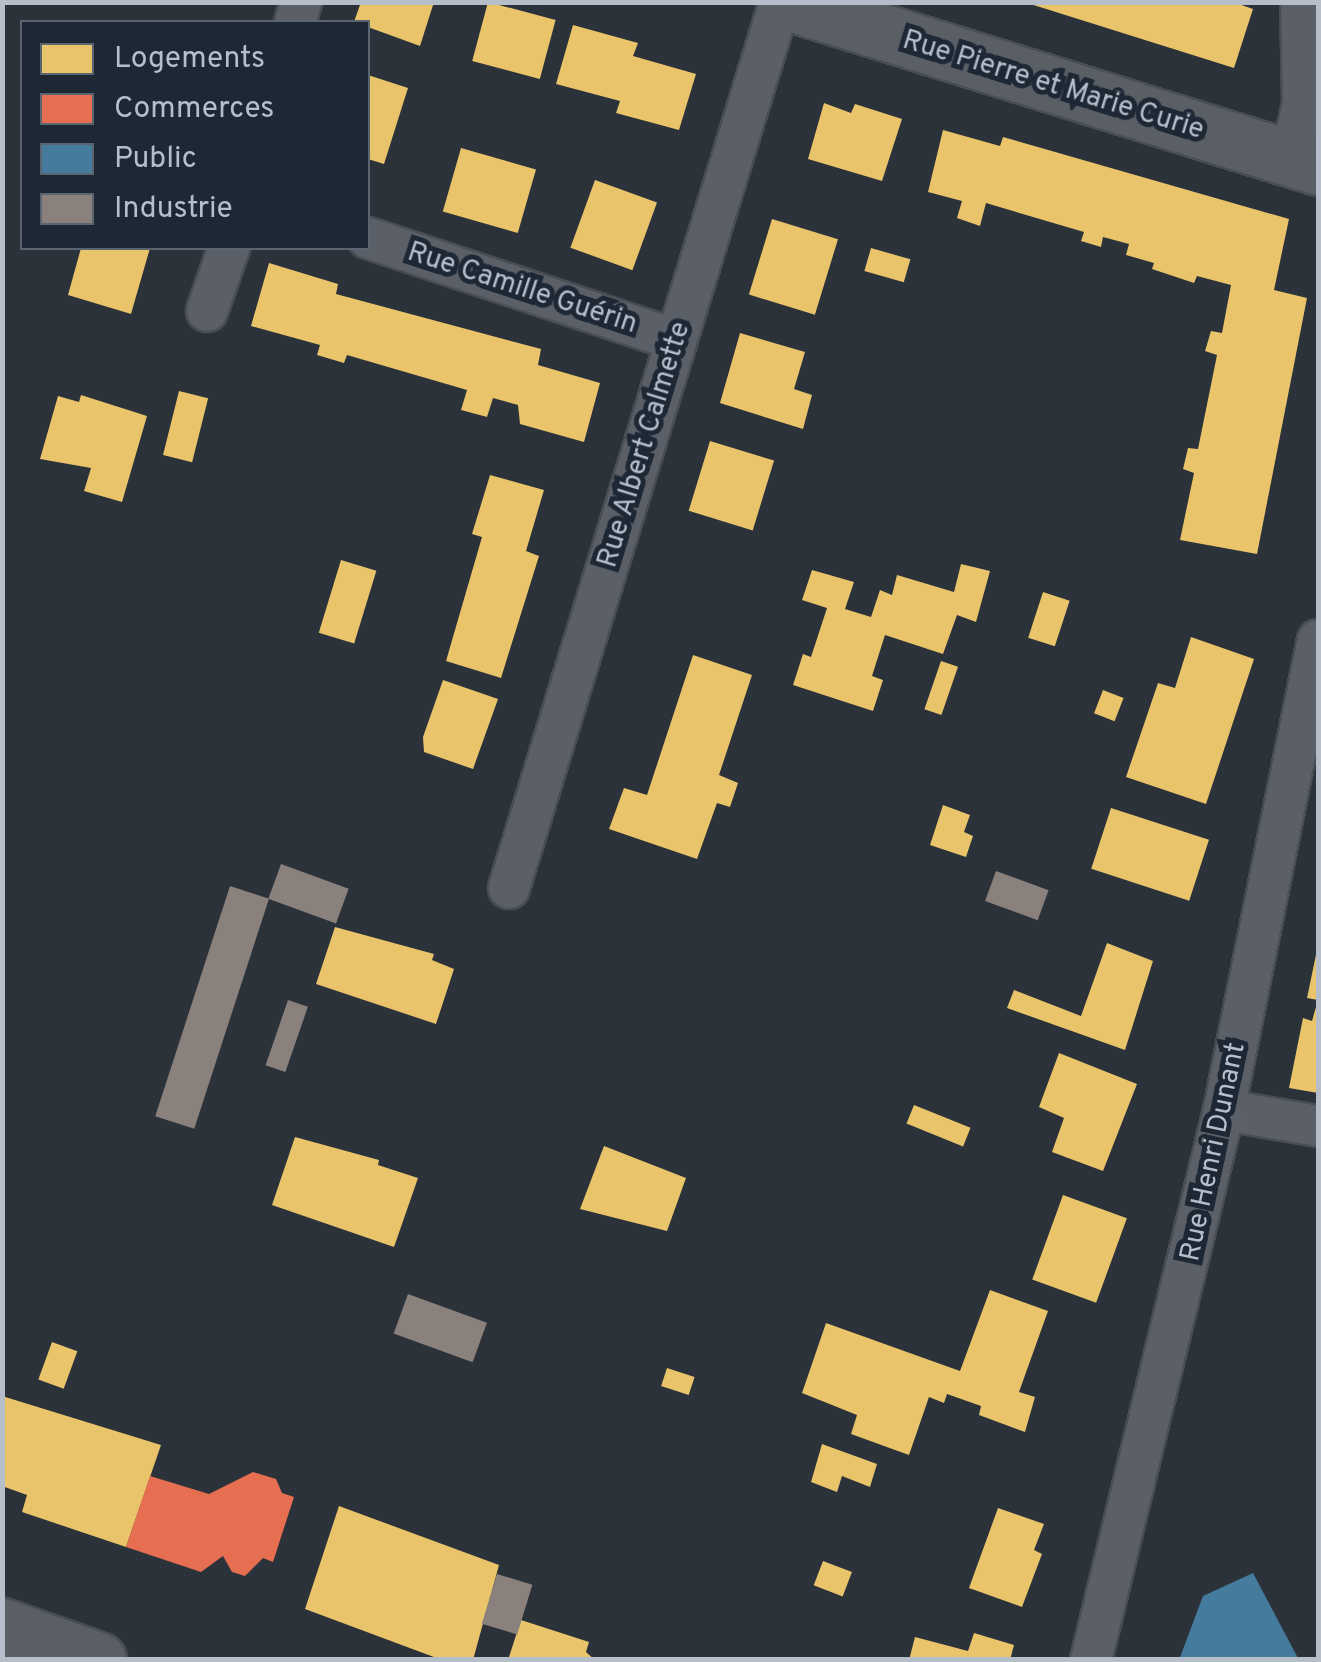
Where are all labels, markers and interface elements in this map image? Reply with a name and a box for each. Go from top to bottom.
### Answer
legend [20,20,370,250]
street label: Rue Pierre et Marie Curie [898,24,1208,148]
text: Logements [114,41,265,78]
text: Commerces [114,91,274,128]
text: Public [114,141,197,178]
text: Industrie [114,191,233,228]
street label: Rue Camille Guérin [403,236,641,342]
street label: Rue Albert Calmette [591,317,699,573]
street label: Rue Henri Dunant [1174,1039,1254,1265]

